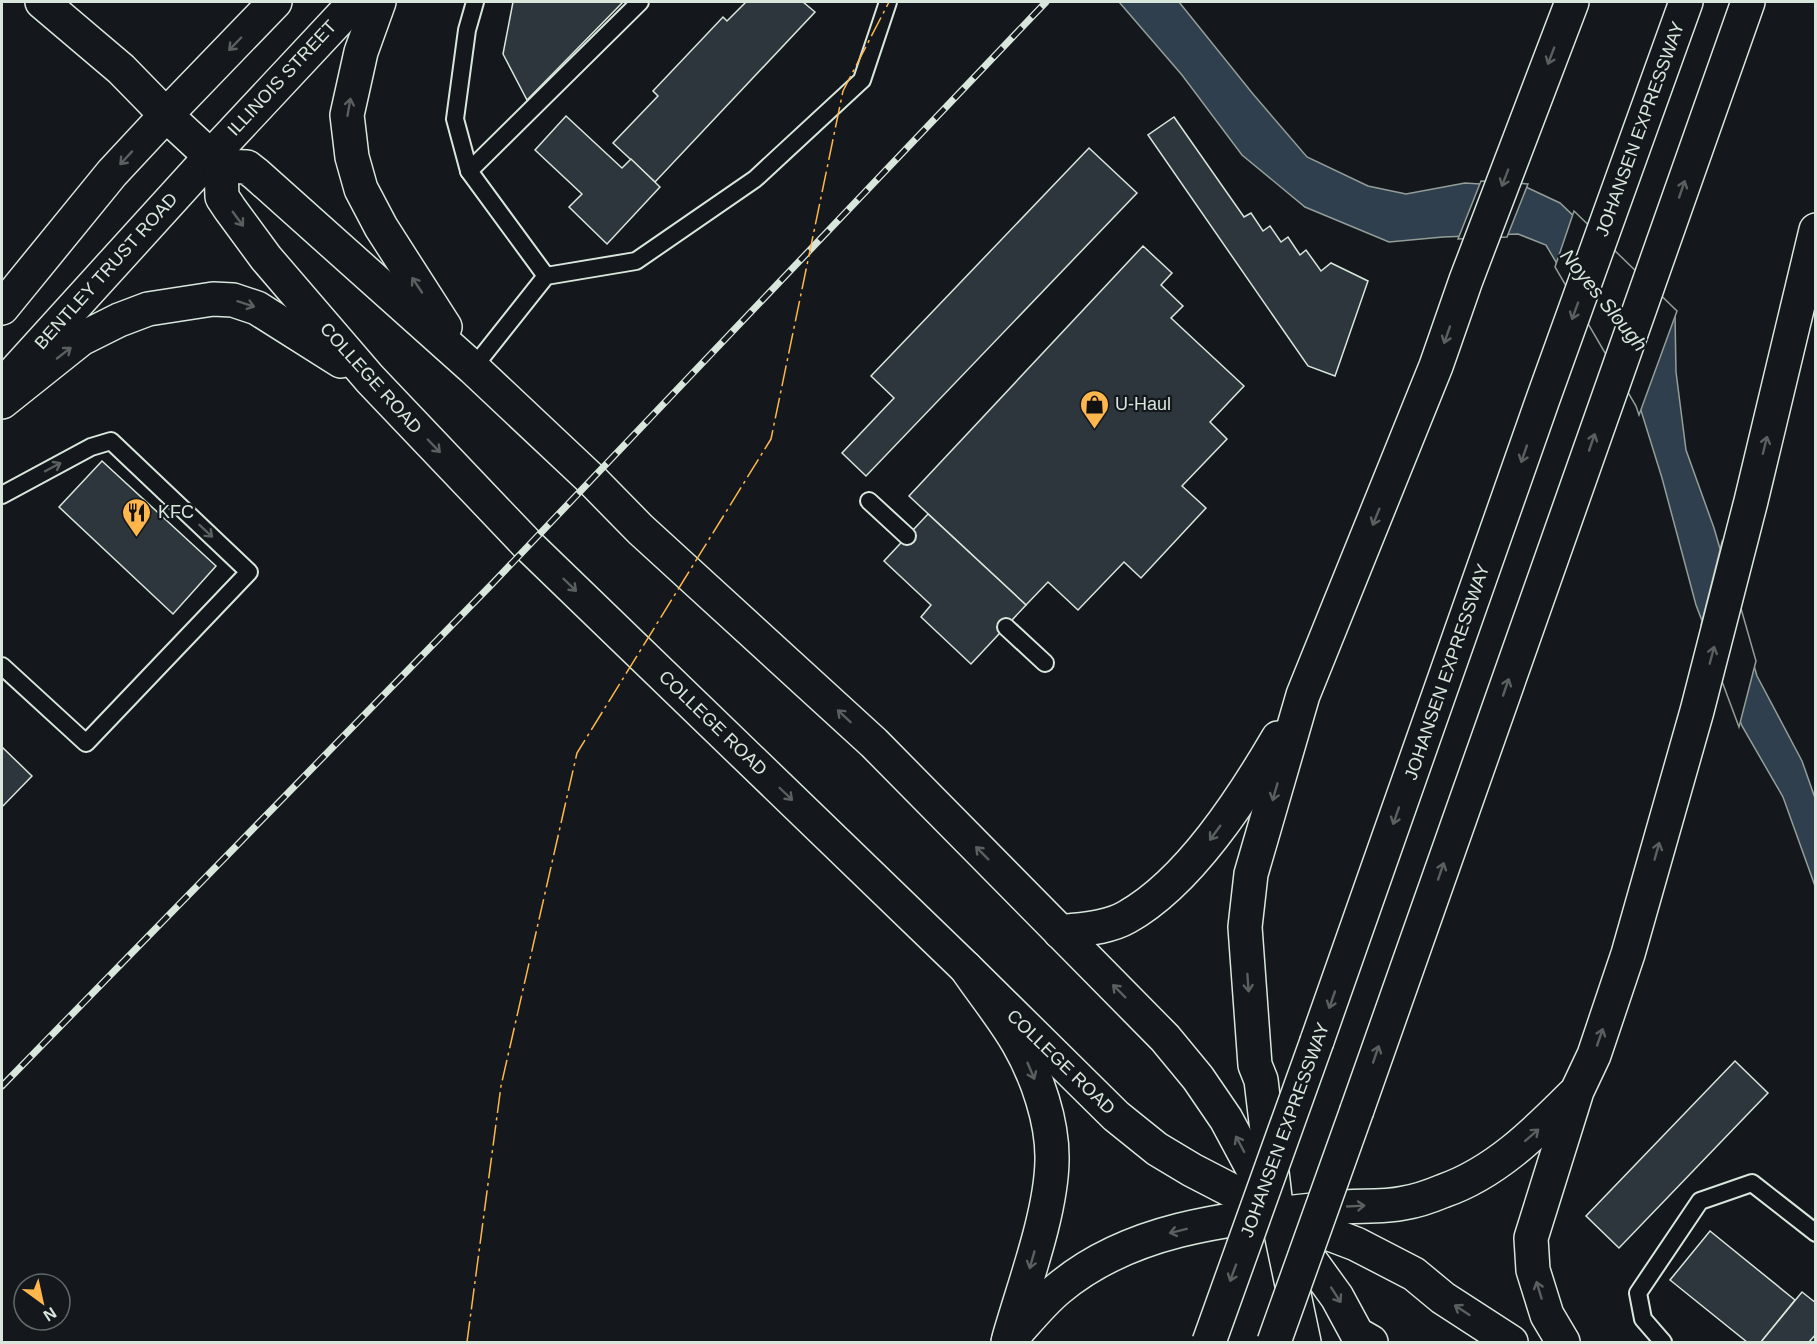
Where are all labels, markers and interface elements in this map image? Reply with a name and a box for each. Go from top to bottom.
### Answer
street label: ILLINOIS STREET [224,16,340,140]
street label: JOHANSEN EXPRESSWAY [1592,19,1688,239]
one-way arrow [228,36,242,51]
one-way arrow [1545,46,1556,65]
one-way arrow [344,98,355,117]
one-way arrow [119,150,133,165]
one-way arrow [1499,168,1510,187]
one-way arrow [1677,180,1688,198]
street label: BENTLEY TRUST ROAD [31,189,181,353]
one-way arrow [232,211,244,227]
water label: Noyes Slough [1556,245,1652,355]
one-way arrow [411,277,423,294]
one-way arrow [236,299,255,310]
one-way arrow [1568,301,1579,320]
street label: COLLEGE ROAD [316,319,426,437]
one-way arrow [1440,325,1451,344]
one-way arrow [56,346,72,359]
shop icon: U-Haul [1078,388,1110,430]
place label: U-Haul [1115,394,1171,414]
one-way arrow [1588,433,1599,452]
one-way arrow [1760,435,1772,454]
one-way arrow [426,438,440,453]
one-way arrow [1517,444,1528,463]
one-way arrow [44,461,61,473]
restaurant icon: KFC [121,496,153,538]
place label: KFC [158,502,194,522]
one-way arrow [1370,507,1381,526]
one-way arrow [198,524,213,538]
street label: JOHANSEN EXPRESSWAY [1401,561,1493,783]
one-way arrow [562,578,577,592]
one-way arrow [1706,646,1718,665]
street label: COLLEGE ROAD [655,666,771,780]
one-way arrow [1501,678,1512,697]
one-way arrow [836,708,851,723]
one-way arrow [1269,782,1280,801]
one-way arrow [778,786,793,801]
one-way arrow [1390,807,1401,825]
one-way arrow [1209,824,1221,840]
one-way arrow [1652,842,1663,861]
one-way arrow [975,846,990,861]
one-way arrow [1437,862,1448,880]
one-way arrow [1243,972,1254,992]
one-way arrow [1112,984,1127,999]
one-way arrow [1325,990,1336,1009]
street label: COLLEGE ROAD [1003,1005,1119,1119]
street label: JOHANSEN EXPRESSWAY [1237,1020,1333,1240]
one-way arrow [1595,1028,1606,1047]
one-way arrow [1372,1046,1383,1064]
one-way arrow [1026,1061,1037,1079]
one-way arrow [1524,1128,1539,1142]
one-way arrow [1234,1135,1245,1153]
one-way arrow [1346,1200,1366,1211]
one-way arrow [1169,1225,1188,1237]
one-way arrow [1025,1250,1037,1269]
one-way arrow [1227,1263,1238,1282]
north arrow [12,1272,72,1332]
one-way arrow [1533,1281,1544,1300]
one-way arrow [1329,1287,1342,1304]
text: N [40,1304,59,1324]
one-way arrow [1454,1304,1471,1316]

